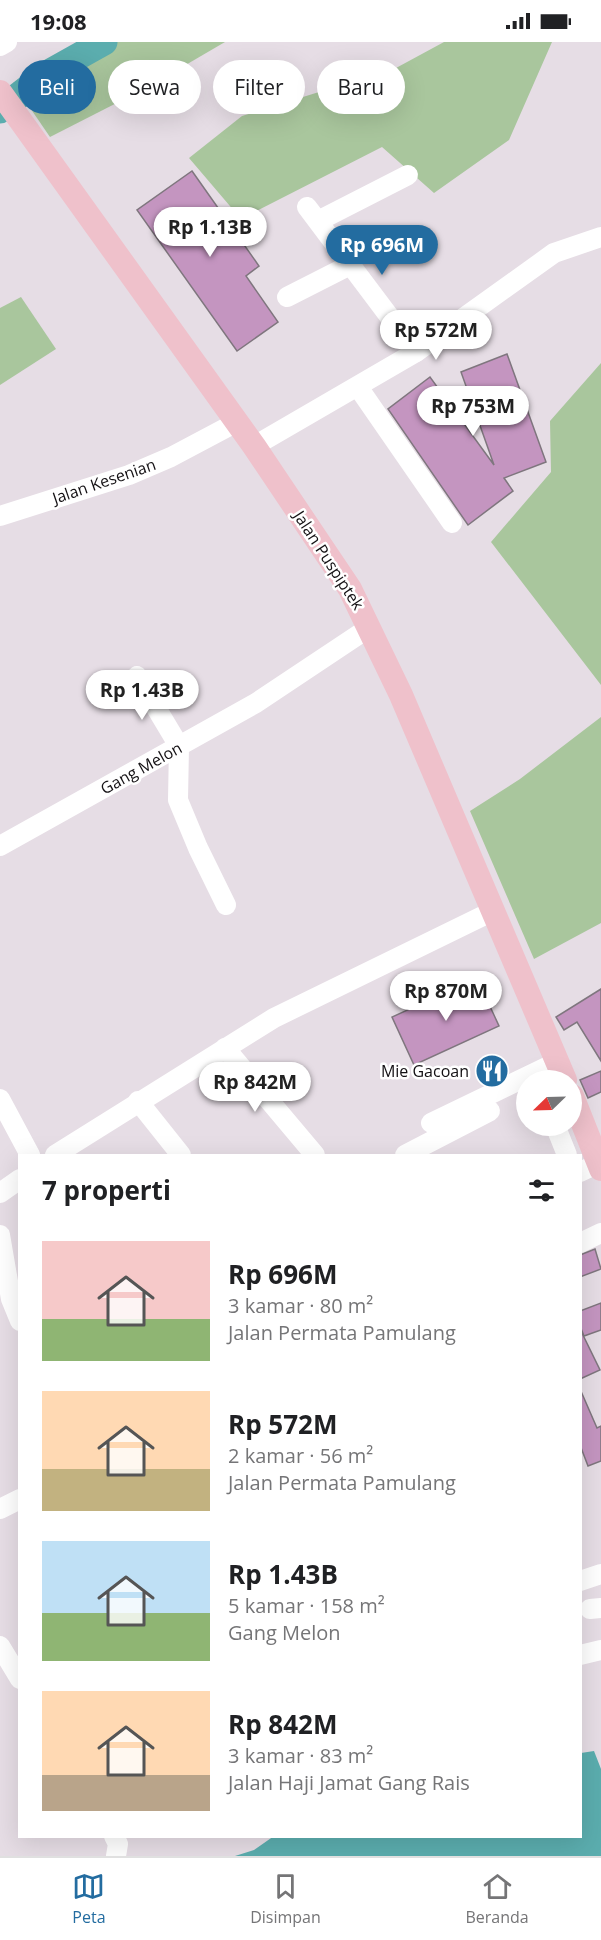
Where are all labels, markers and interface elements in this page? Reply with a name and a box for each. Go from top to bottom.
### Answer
text: 19:08 [30,6,87,36]
chip: Beli [18,60,96,114]
chip: Sewa [108,60,201,114]
chip: Filter [213,60,305,114]
chip: Baru [317,60,405,114]
pin: Rp 1.13B [148,207,272,258]
text: Rp 1.13B [168,213,252,240]
pin: Rp 696M [327,225,437,276]
text: Rp 696M [340,231,424,258]
pin: Rp 572M [381,310,491,361]
text: Rp 572M [394,316,478,343]
pin: Rp 753M [418,386,528,437]
text: Rp 753M [431,392,515,419]
street label: Jalan Kesenian [47,453,159,510]
street label: Jalan Puspiptek [288,505,370,614]
pin: Rp 1.43B [80,670,204,721]
text: Rp 1.43B [100,676,184,703]
street label: Gang Melon [96,737,186,799]
pin: Rp 870M [391,971,501,1022]
text: Rp 870M [404,977,488,1004]
restaurant icon: Mie Gacoan [474,1053,510,1089]
place label: Mie Gacoan [381,1060,469,1082]
pin: Rp 842M [200,1062,310,1113]
text: Rp 842M [213,1068,297,1095]
north arrow [516,1070,582,1136]
map controls [516,1070,582,1136]
text: 7 properti [42,1172,171,1208]
icon: filters [525,1174,558,1207]
text: Rp 696M [228,1256,337,1292]
icon: home [90,1265,162,1337]
text: 3 kamar · 80 m² [228,1292,373,1319]
text: Jalan Permata Pamulang [228,1319,456,1346]
text: Rp 572M [228,1406,337,1442]
icon: home [90,1415,162,1487]
text: 2 kamar · 56 m² [228,1442,373,1469]
text: Jalan Permata Pamulang [228,1469,456,1496]
text: Rp 1.43B [228,1556,338,1592]
icon: home [90,1565,162,1637]
text: 5 kamar · 158 m² [228,1592,385,1619]
text: Gang Melon [228,1619,341,1646]
text: Rp 842M [228,1706,337,1742]
icon: home [90,1715,162,1787]
text: 3 kamar · 83 m² [228,1742,373,1769]
text: Jalan Haji Jamat Gang Rais [228,1769,470,1796]
tab: Peta [72,1870,106,1928]
tab: Disimpan [250,1870,321,1928]
tab: Beranda [465,1870,529,1928]

